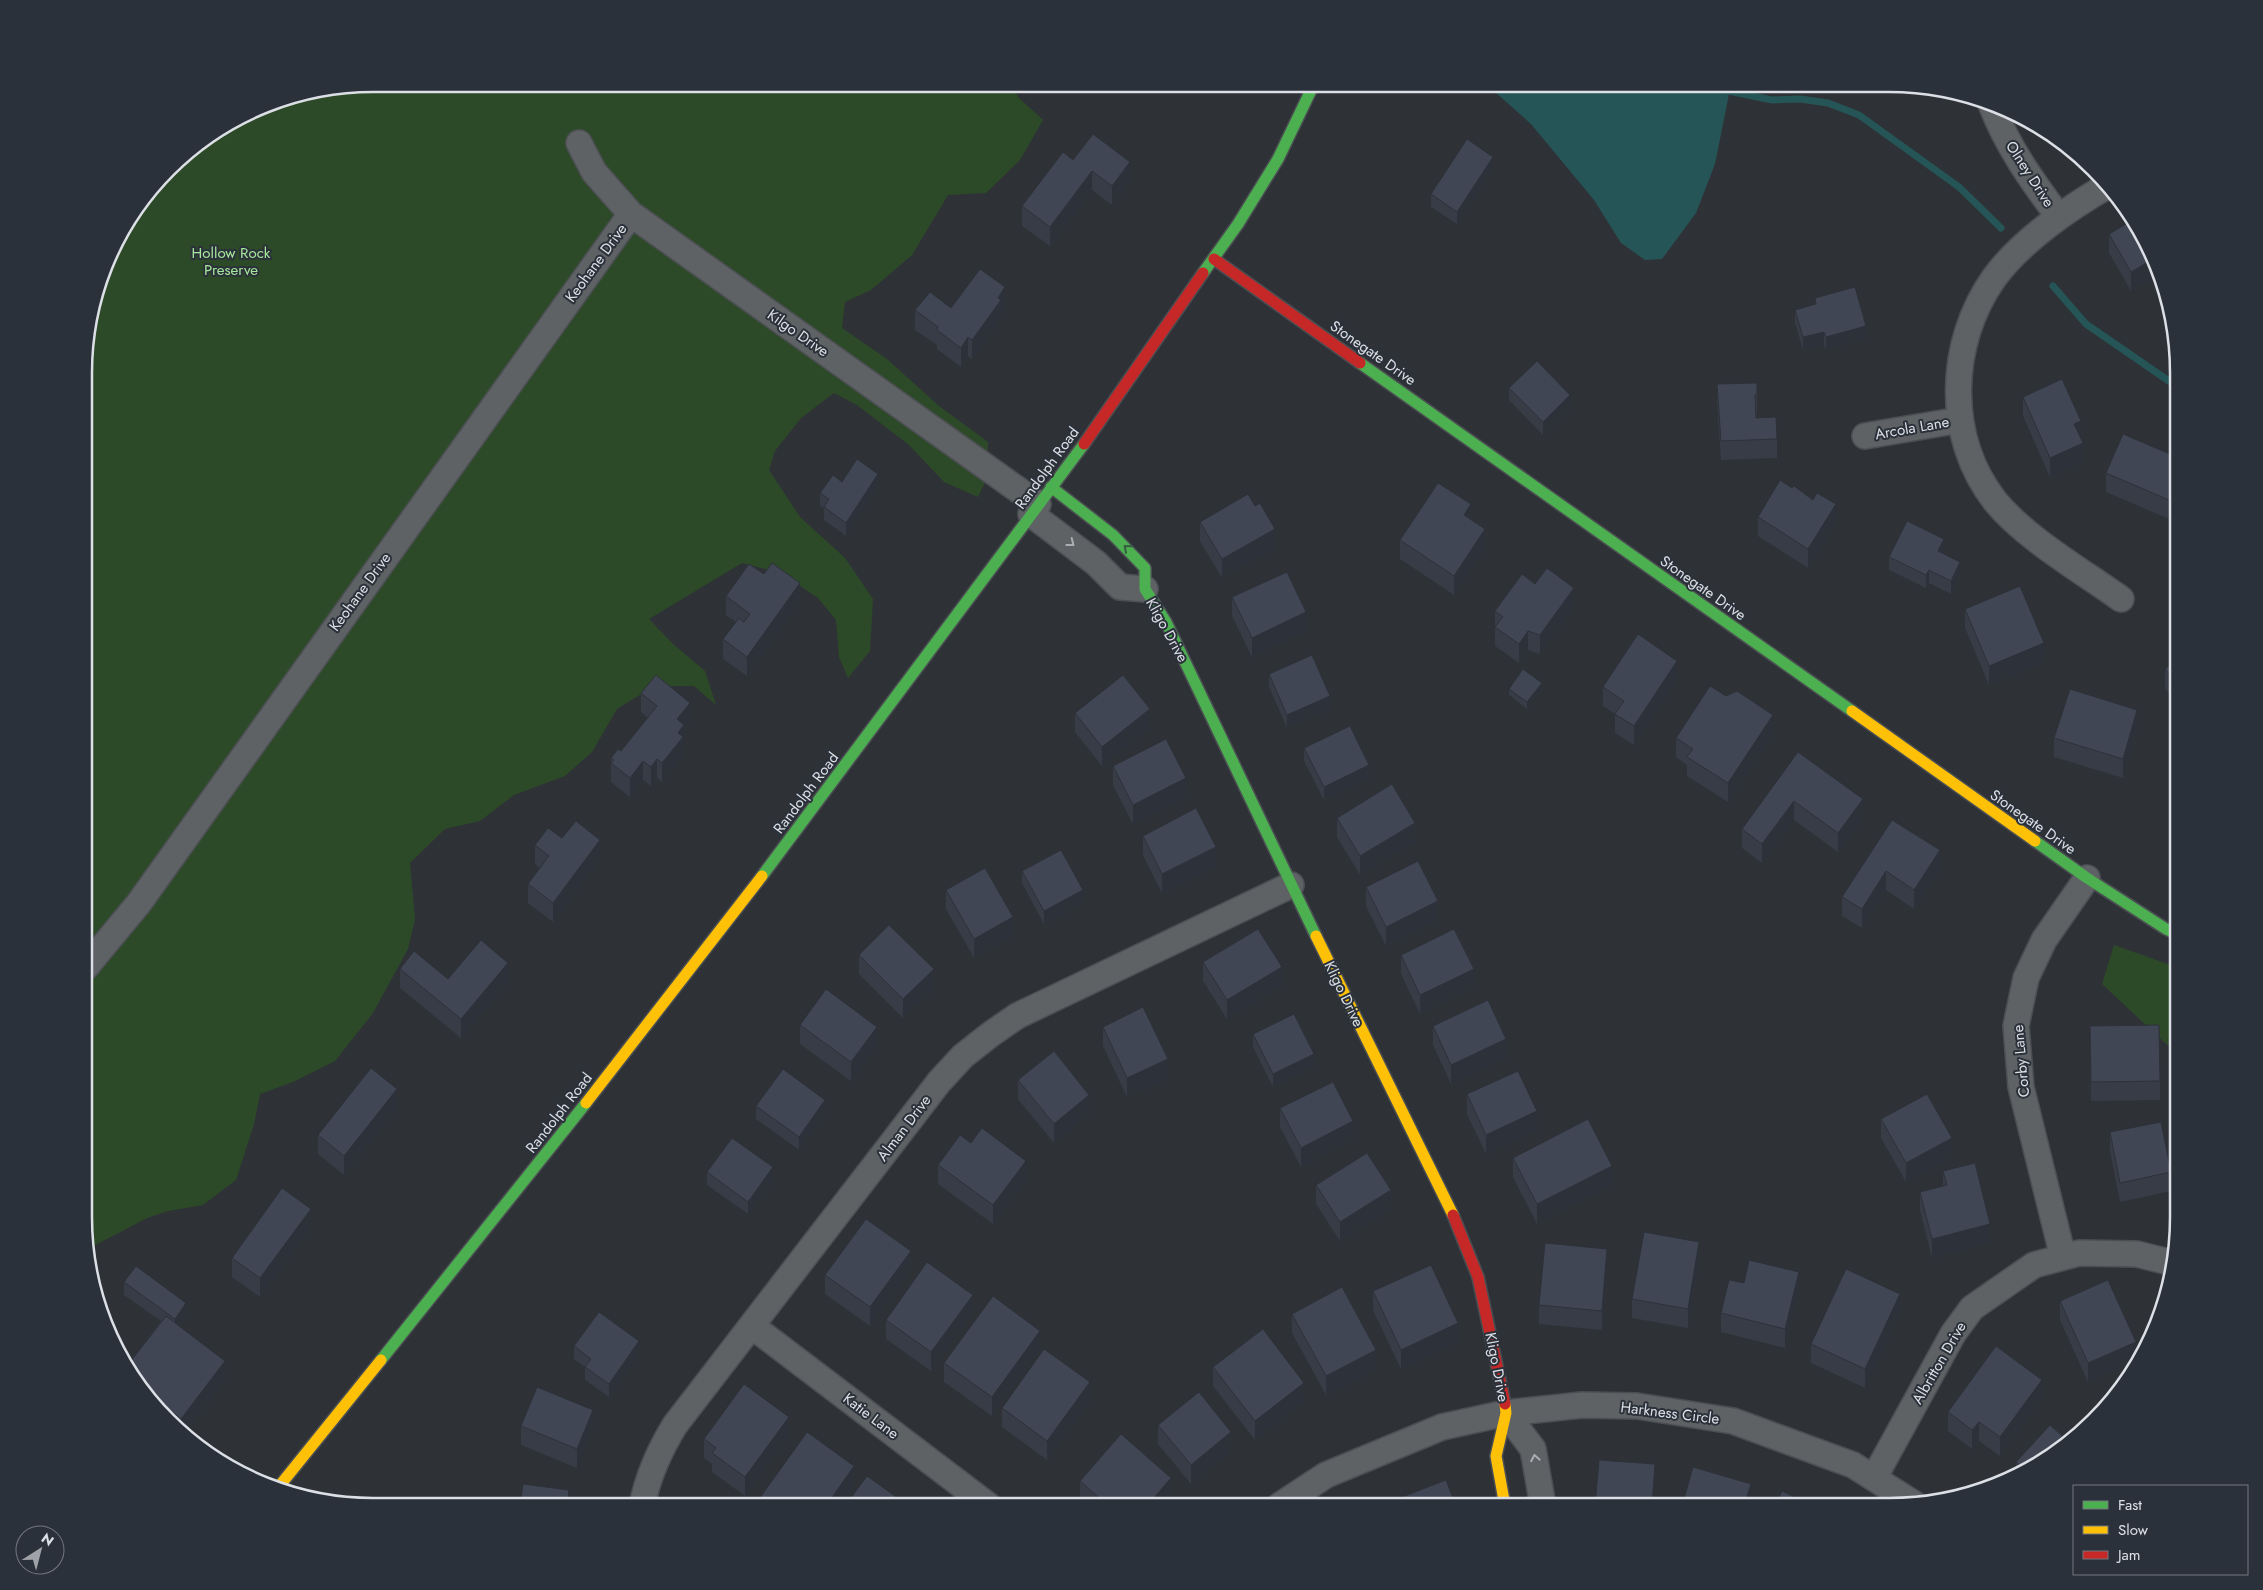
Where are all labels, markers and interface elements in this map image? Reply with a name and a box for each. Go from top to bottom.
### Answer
street label: Olney Drive [2000,137,2060,212]
street label: Keohane Drive [560,219,632,307]
park label: Hollow Rock Preserve [192,242,271,281]
street label: Kilgo Drive [763,304,833,362]
street label: Stonegate Drive [1326,315,1421,391]
street label: Arcola Lane [1873,411,1951,445]
street label: Randolph Road [1010,422,1084,514]
one-way arrow [1065,537,1074,545]
one-way arrow [1123,545,1132,554]
street label: Keohane Drive [324,548,396,636]
street label: Stonegate Drive [1656,550,1751,626]
street label: Kligo Drive [1140,594,1194,666]
street label: Randolph Road [768,748,844,838]
street label: Stonegate Drive [1986,784,2081,860]
street label: Kligo Drive [1319,958,1369,1031]
street label: Corby Lane [2007,1024,2035,1098]
street label: Randolph Road [520,1068,598,1158]
street label: Alman Drive [872,1090,936,1166]
street label: Albritton Drive [1906,1317,1972,1408]
street label: Kligo Drive [1479,1330,1515,1404]
street label: Katie Lane [838,1388,904,1445]
street label: Harkness Circle [1619,1396,1721,1430]
one-way arrow [1530,1454,1540,1462]
legend [2073,1485,2248,1575]
text: Fast [2118,1494,2142,1516]
text: Slow [2118,1519,2149,1541]
north arrow [15,1525,65,1575]
text: N [37,1528,58,1551]
text: Jam [2116,1544,2141,1566]

